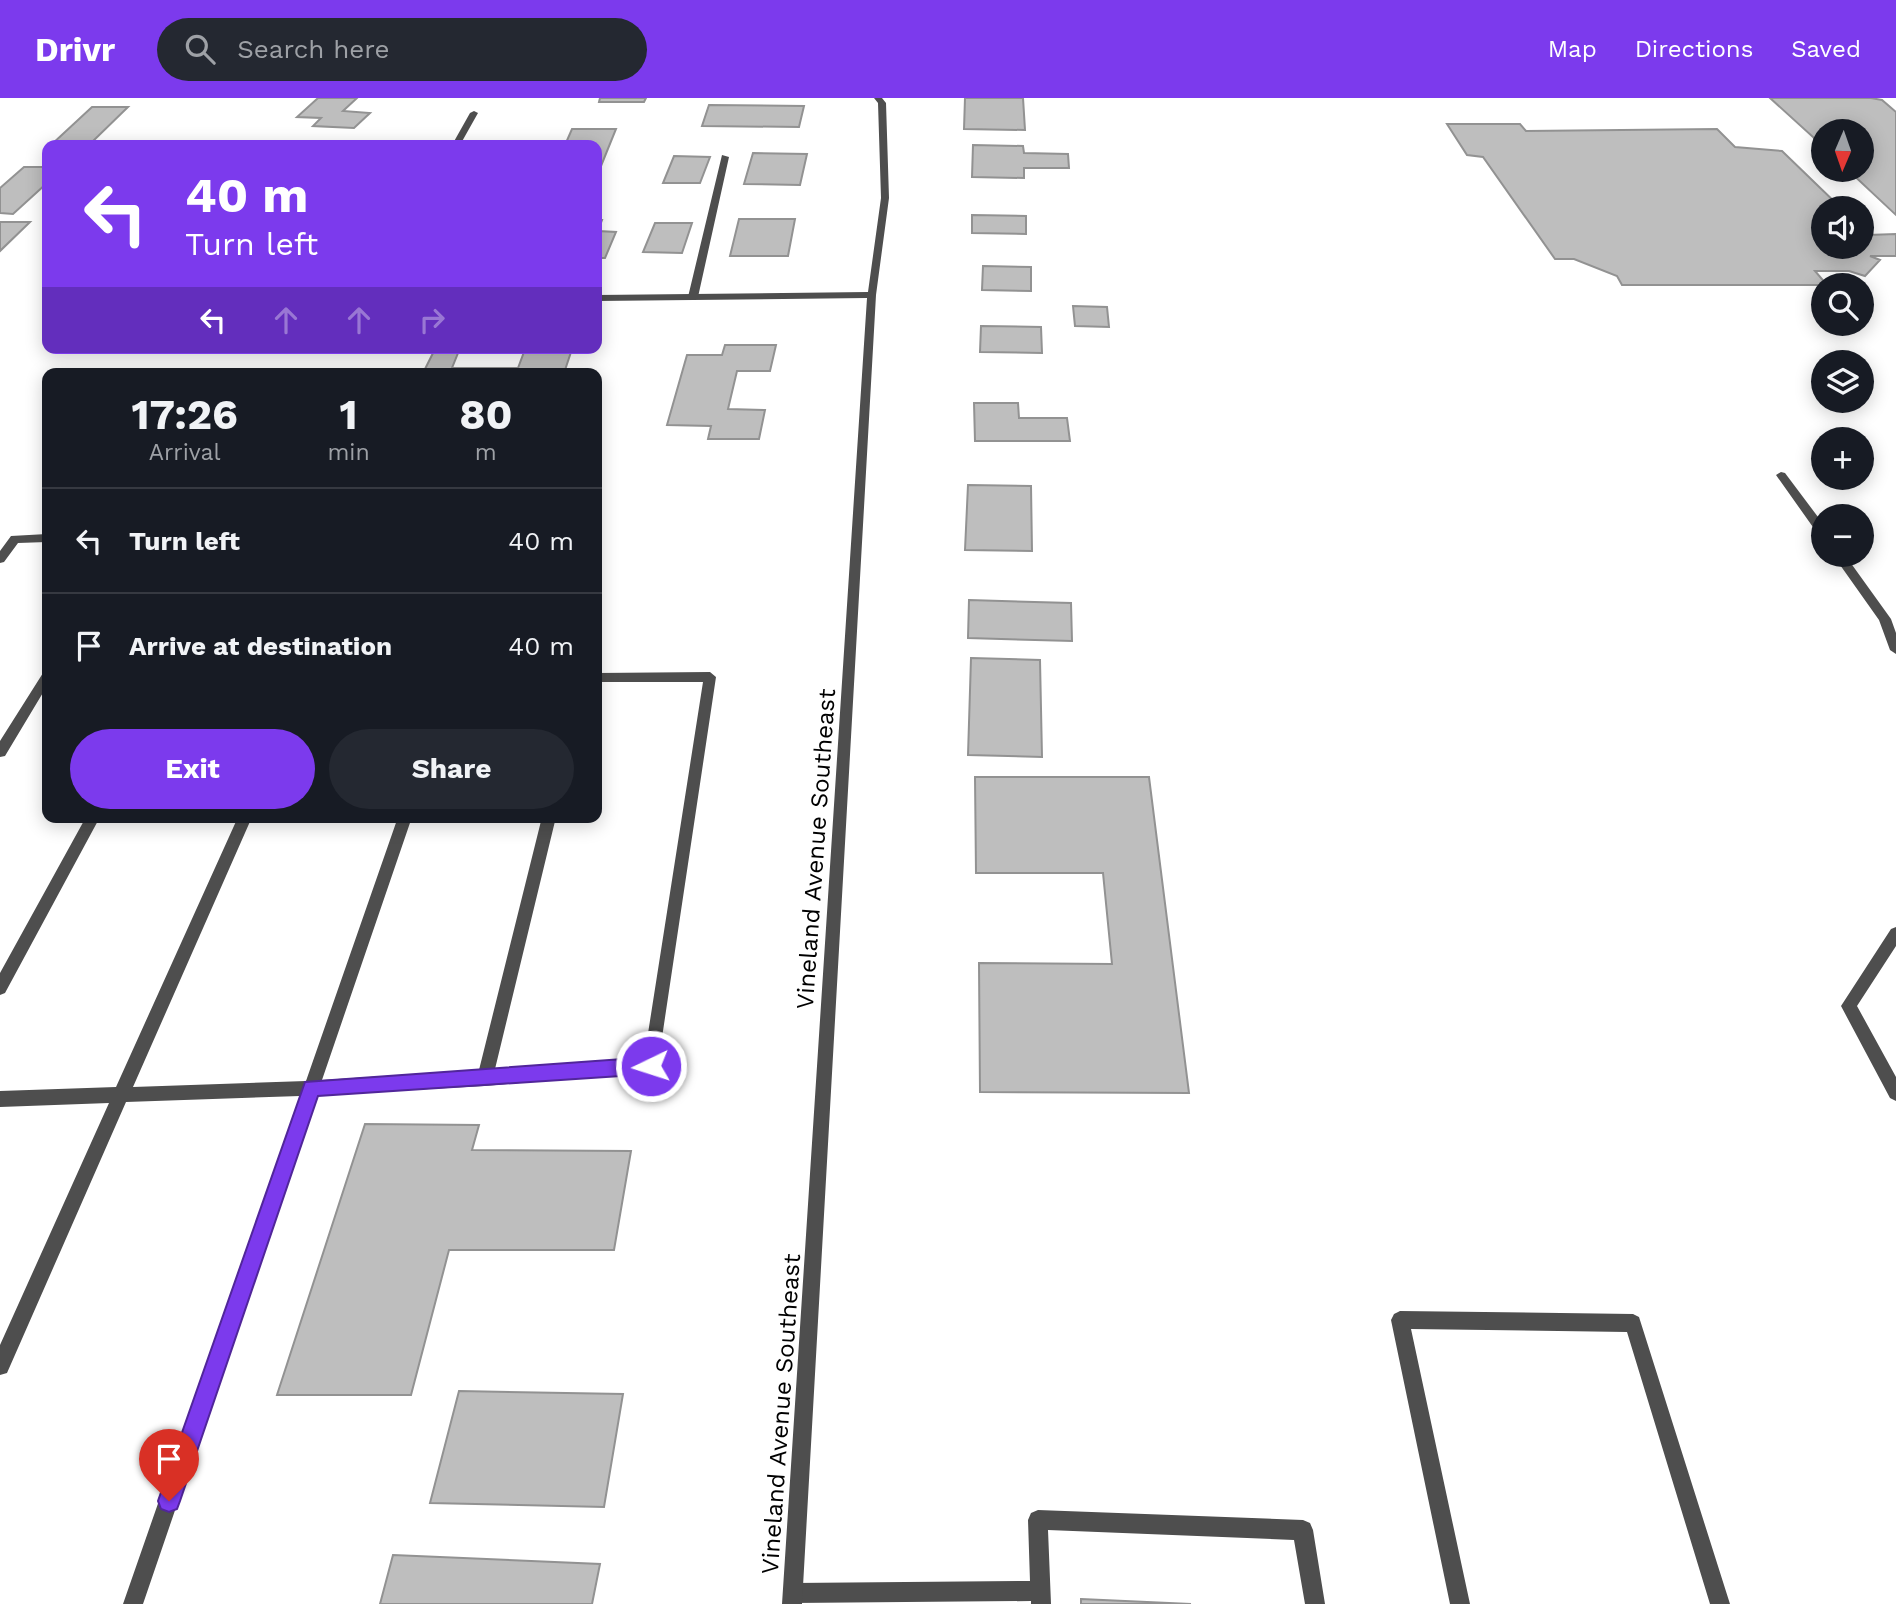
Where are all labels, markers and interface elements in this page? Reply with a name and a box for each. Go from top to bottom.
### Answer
search box [157,18,647,81]
text: Drivr [35,30,115,69]
icon: search [181,30,219,68]
text: Search here [237,34,390,64]
text: Map [1548,35,1597,63]
text: Directions [1635,35,1753,63]
text: Saved [1791,35,1861,63]
north arrow [1811,119,1874,182]
map controls [1811,119,1874,567]
text: 40 m [185,166,308,224]
icon: left [70,168,161,259]
button: sound [1811,196,1874,259]
text: Turn left [185,225,318,263]
button: search [1811,273,1874,336]
icon: left [194,301,232,339]
icon: ahead [267,301,305,339]
icon: ahead [340,301,378,339]
icon: right [413,301,451,339]
button: layers [1811,350,1874,413]
text: 17:26 [131,390,238,439]
text: 1 [339,390,358,439]
text: 80 [459,390,513,439]
button: + [1811,427,1874,490]
text: Arrival [149,439,221,466]
text: min [327,439,370,466]
text: m [475,439,497,466]
button: − [1811,504,1874,567]
icon: left [70,522,108,560]
text: Turn left [129,526,240,556]
text: 40 m [508,526,574,556]
icon: arrive [70,627,108,665]
text: Arrive at destination [129,631,392,661]
text: 40 m [508,631,574,661]
street label: Vineland Avenue Southeast [791,688,841,1010]
button: Exit [70,729,315,809]
button: Share [329,729,574,809]
position arrow [614,1029,688,1103]
street label: Vineland Avenue Southeast [756,1253,806,1575]
pin [139,1429,199,1501]
icon: arrive [150,1440,188,1478]

